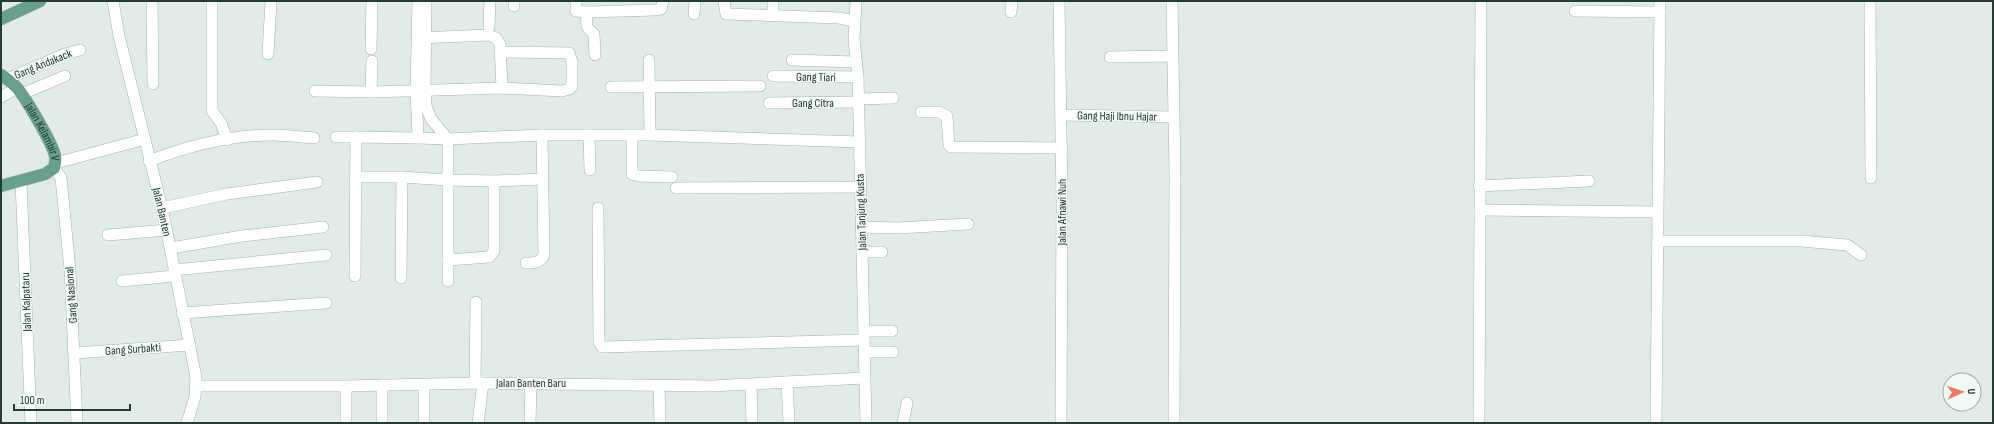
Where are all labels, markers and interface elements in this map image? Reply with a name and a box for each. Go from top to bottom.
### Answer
street label: Gang Andakack [12,46,75,83]
street label: Gang Tiari [796,70,836,85]
street label: Gang Citra [792,96,834,111]
street label: Jalan Kelambir V [21,99,63,162]
street label: Gang Haji Ibnu Hajar [1077,108,1158,125]
street label: Jalan Tanjung Kusta [853,173,870,252]
street label: Jalan Afnawi Nuh [1055,179,1070,246]
street label: Jalan Banten [148,185,174,238]
street label: Gang Nasional [62,266,81,324]
street label: Jalan Kalpataru [18,272,35,333]
street label: Gang Surbakti [105,340,162,359]
north arrow [1942,372,1982,412]
street label: Jalan Banten Baru [495,376,566,391]
scale bar [14,386,130,412]
text: U [1965,388,1978,395]
text: 100 m [20,393,45,408]

